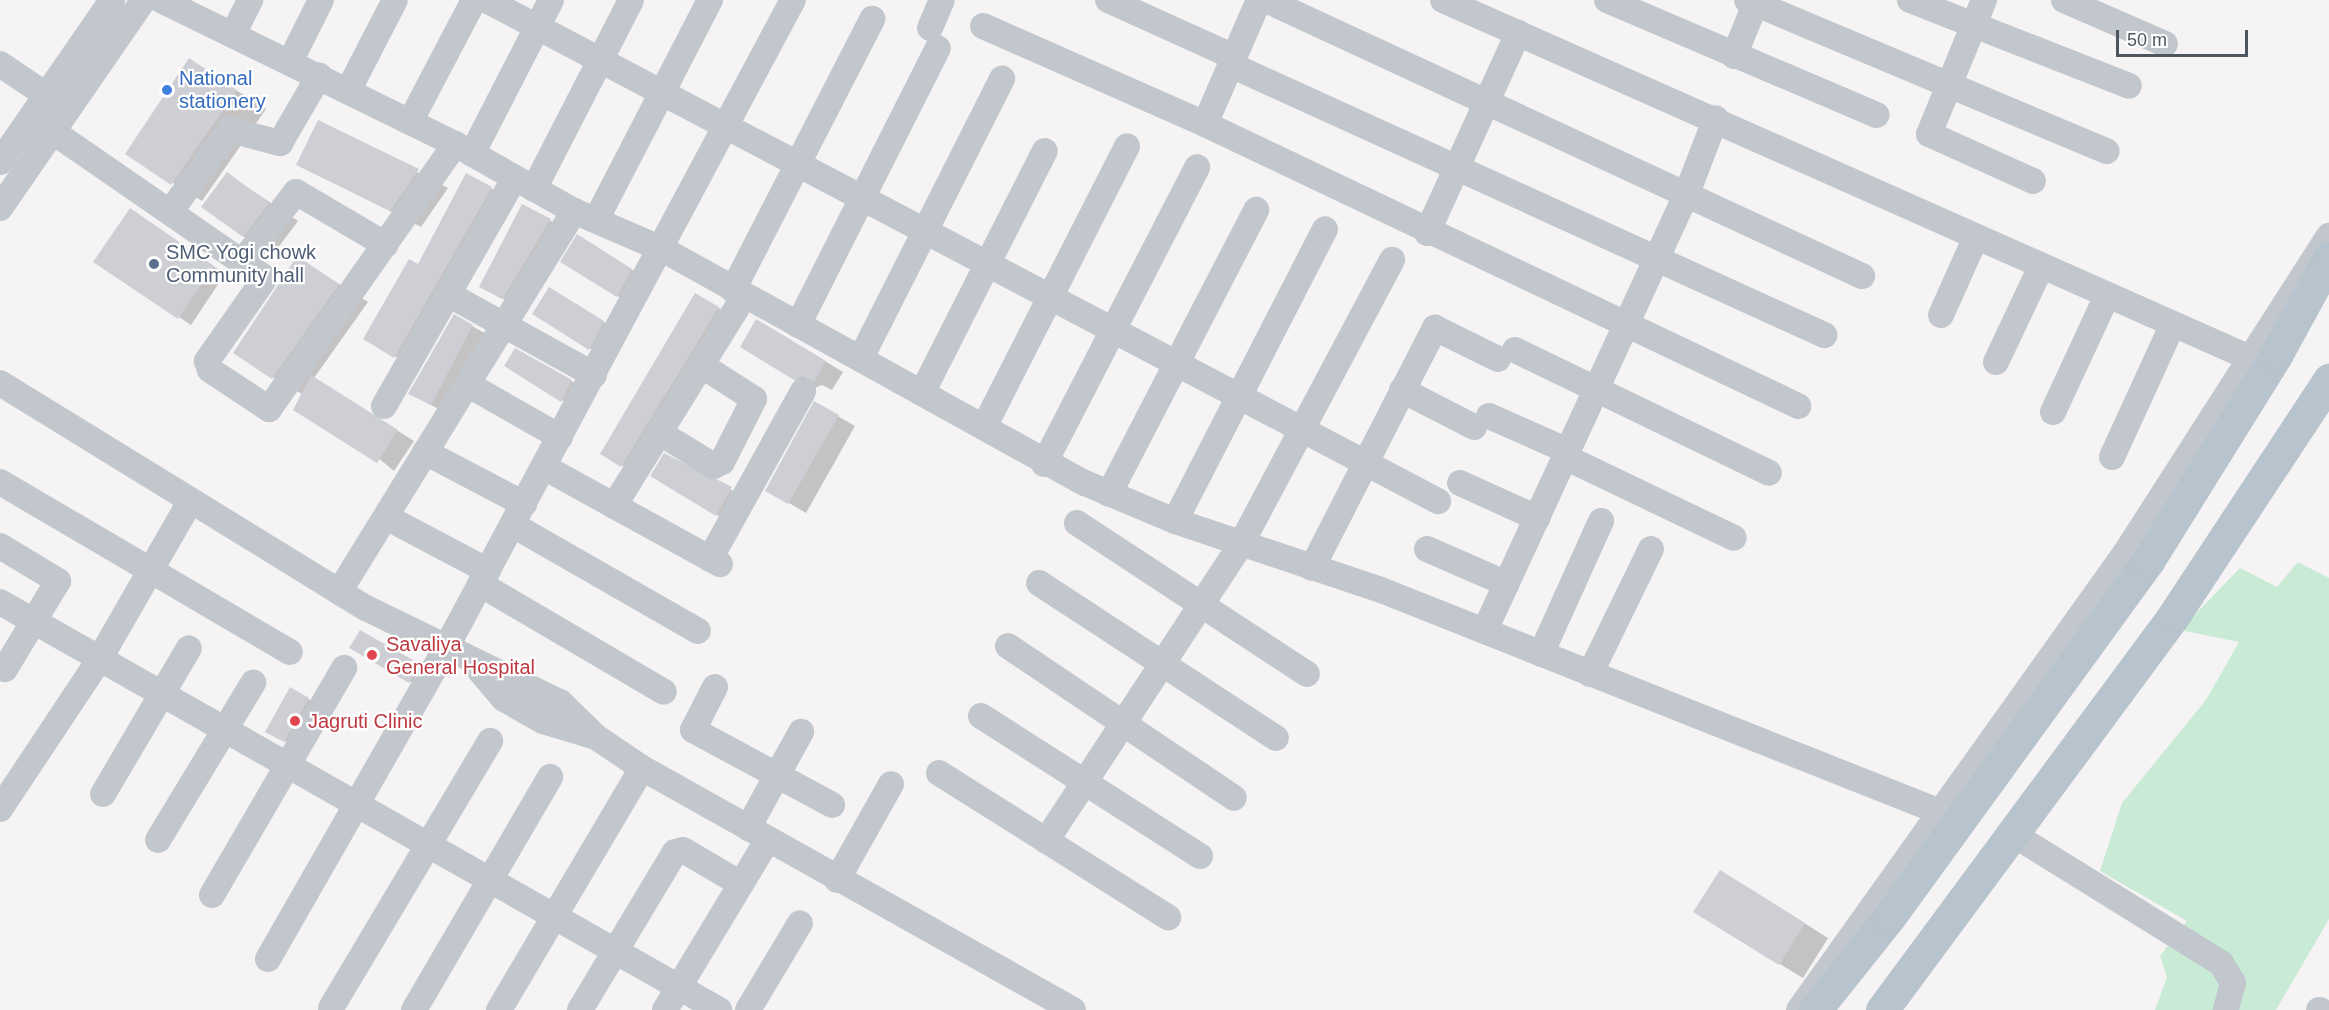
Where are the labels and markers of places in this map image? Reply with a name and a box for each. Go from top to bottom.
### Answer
place label: National stationery [179,66,266,113]
marker: National stationery [160,83,174,97]
place label: SMC Yogi chowk Community hall [166,240,316,287]
marker: SMC Yogi chowk Community hall [147,257,161,271]
place label: Savaliya General Hospital [386,632,535,679]
marker: Savaliya General Hospital [363,646,381,664]
place label: Jagruti Clinic [308,709,422,733]
marker: Jagruti Clinic [286,712,304,730]

